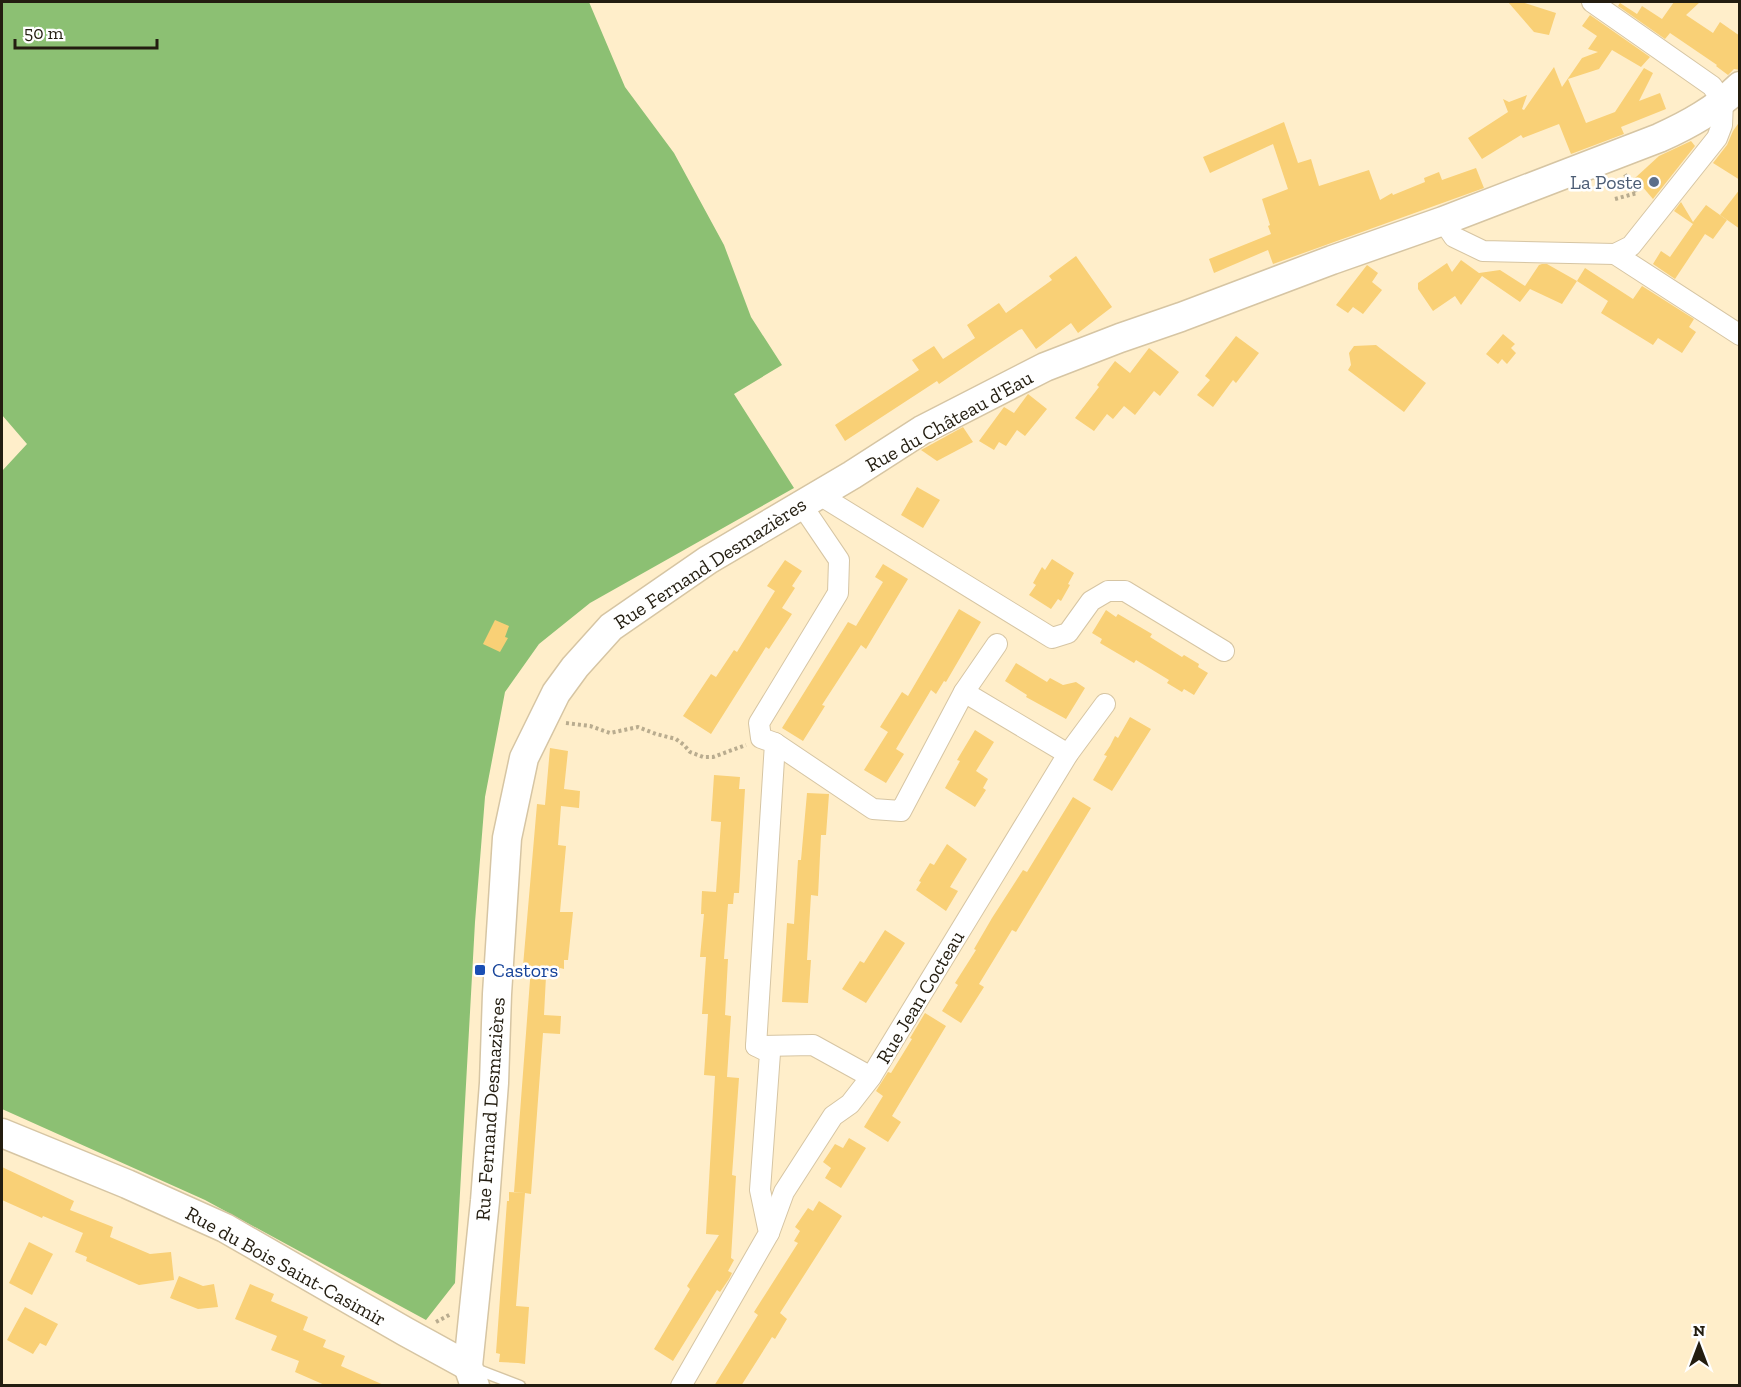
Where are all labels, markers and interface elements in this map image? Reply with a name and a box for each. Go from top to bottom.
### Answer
scale bar [15,12,158,50]
text: 50 m [24,22,64,44]
place label: La Poste [1570,170,1642,194]
marker: La Poste [1647,175,1661,189]
street label: Rue du Château d'Eau [861,365,1037,477]
street label: Rue Fernand Desmazières [609,492,811,634]
street label: Rue Jean Cocteau [871,926,969,1068]
place label: Castors [492,958,558,982]
marker: Castors [473,963,487,977]
street label: Rue Fernand Desmazières [470,996,510,1222]
street label: Rue du Bois Saint-Casimir [182,1201,390,1331]
north arrow [1669,1315,1729,1375]
text: N [1693,1321,1705,1340]

